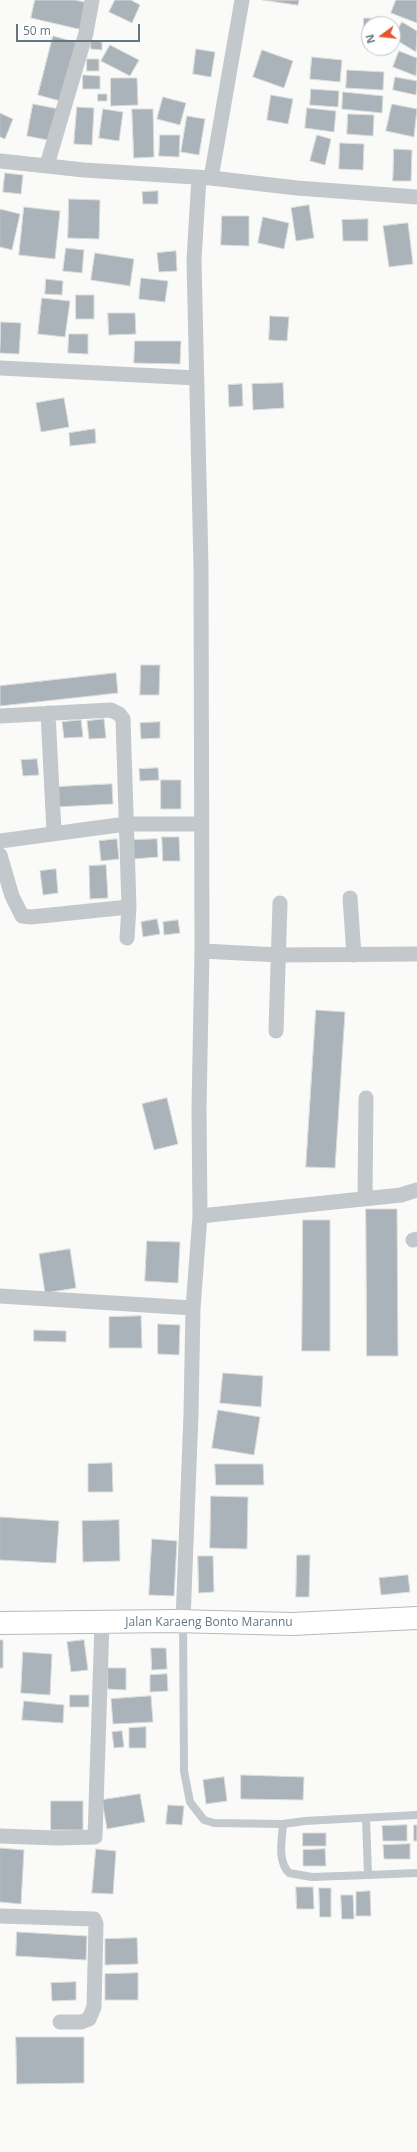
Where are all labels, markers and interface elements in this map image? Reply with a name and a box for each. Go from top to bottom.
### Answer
scale bar [18,16,142,42]
north arrow [361,16,401,56]
text: 50 m [23,22,51,39]
text: N [361,33,378,45]
street label: Jalan Karaeng Bonto Marannu [125,1616,293,1630]

